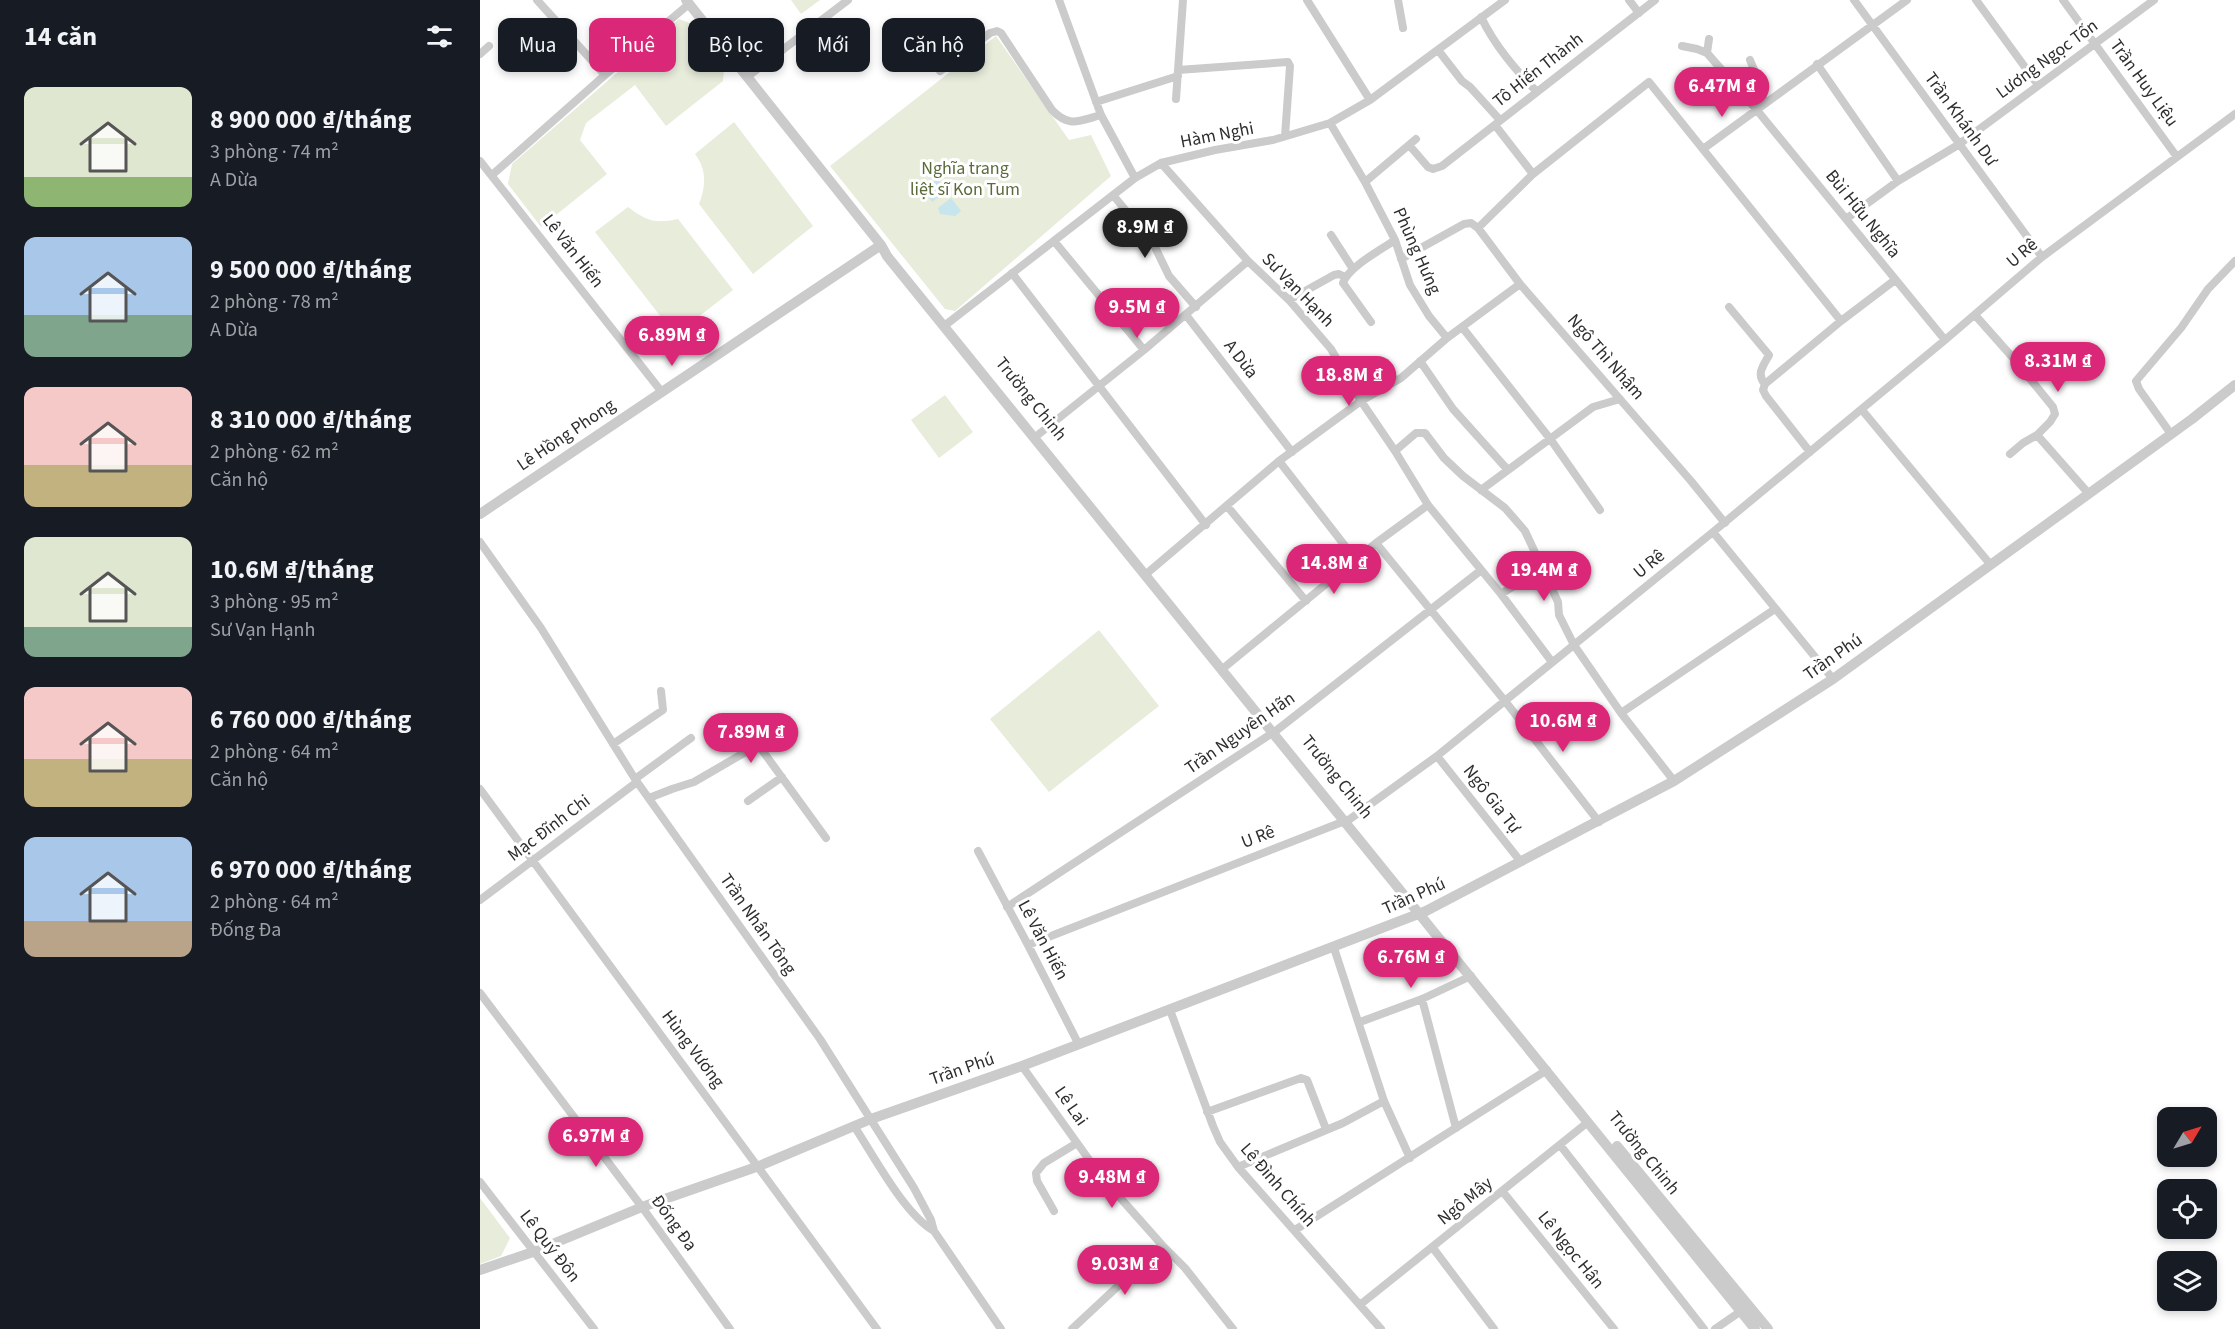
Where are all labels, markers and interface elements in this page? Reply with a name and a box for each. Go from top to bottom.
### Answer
street label: Lương Ngọc Tốn [1991,13,2103,105]
text: 14 căn [24,18,97,55]
chip: Mua [498,18,577,72]
chip: Thuê [589,18,676,72]
chip: Bộ lọc [688,18,784,72]
chip: Mới [796,18,870,72]
chip: Căn hộ [882,18,985,72]
icon: filters [423,20,456,53]
street label: Tô Hiến Thành [1488,27,1588,113]
street label: Trần Huy Liệu [2104,34,2184,132]
pin: 6.47M ₫ [1667,67,1777,118]
street label: Trần Khánh Dư [1918,67,2004,172]
text: 6.47M ₫ [1688,72,1756,100]
text: 8 900 000 ₫/tháng [210,101,411,138]
icon: home [72,111,144,183]
street label: Hàm Nghi [1178,116,1256,154]
text: 3 phòng · 74 m² [210,138,339,166]
park label: Nghĩa trang liệt sĩ Kon Tum [910,156,1020,202]
street label: Bùi Hữu Nghĩa [1820,164,1906,264]
text: A Dừa [210,166,258,194]
street label: Phùng Hưng [1387,204,1447,298]
pin: 8.9M ₫ [1096,208,1194,259]
street label: Lê Văn Hiến [536,209,610,293]
text: 8.9M ₫ [1117,213,1173,241]
street label: U Rê [2001,232,2043,274]
street label: Sư Vạn Hạnh [1256,247,1340,333]
text: 9 500 000 ₫/tháng [210,251,411,288]
icon: home [72,261,144,333]
text: 2 phòng · 78 m² [210,288,339,316]
pin: 9.5M ₫ [1088,288,1186,339]
text: 9.5M ₫ [1109,293,1165,321]
street label: Ngô Thì Nhậm [1562,309,1650,405]
text: A Dừa [210,316,258,344]
pin: 6.89M ₫ [617,316,727,367]
text: 6.89M ₫ [638,321,706,349]
street label: A Dừa [1218,334,1264,384]
pin: 8.31M ₫ [2003,342,2113,393]
text: 8.31M ₫ [2024,347,2092,375]
street label: Trường Chinh [989,352,1073,446]
pin: 18.8M ₫ [1294,356,1404,407]
text: 18.8M ₫ [1315,361,1383,389]
street label: Lê Hồng Phong [512,393,620,477]
text: 8 310 000 ₫/tháng [210,401,411,438]
icon: home [72,411,144,483]
text: 2 phòng · 62 m² [210,438,339,466]
text: Căn hộ [210,466,268,494]
street label: U Rê [1628,543,1670,584]
pin: 14.8M ₫ [1279,544,1389,595]
text: 14.8M ₫ [1300,549,1368,577]
text: 10.6M ₫/tháng [210,551,374,588]
pin: 19.4M ₫ [1489,551,1599,602]
text: 19.4M ₫ [1510,556,1578,584]
icon: home [72,561,144,633]
text: 3 phòng · 95 m² [210,588,339,616]
text: Sư Vạn Hạnh [210,616,315,644]
street label: Trần Phú [1798,628,1868,686]
street label: Trần Nguyên Hãn [1180,686,1300,780]
text: 6 760 000 ₫/tháng [210,701,411,738]
pin: 10.6M ₫ [1508,702,1618,753]
text: 10.6M ₫ [1529,707,1597,735]
icon: home [72,711,144,783]
pin: 7.89M ₫ [696,713,806,764]
text: 7.89M ₫ [717,718,785,746]
street label: Trường Chinh [1295,730,1379,824]
text: 2 phòng · 64 m² [210,738,339,766]
street label: Ngô Gia Tự [1457,760,1527,839]
text: Căn hộ [210,766,268,794]
street label: Mạc Đĩnh Chi [503,789,595,867]
street label: U Rê [1238,819,1279,855]
text: 6 970 000 ₫/tháng [210,851,411,888]
icon: home [72,861,144,933]
street label: Trần Nhân Tông [714,868,802,980]
street label: Trần Phú [1378,871,1450,921]
text: 2 phòng · 64 m² [210,888,339,916]
street label: Lê Văn Hiến [1011,896,1075,984]
text: Đống Đa [210,916,281,944]
pin: 6.76M ₫ [1356,938,1466,989]
text: 6.76M ₫ [1377,943,1445,971]
street label: Hùng Vương [656,1005,730,1093]
street label: Trần Phú [926,1046,998,1092]
street label: Lê Lai [1048,1081,1094,1131]
street label: Trường Chinh [1602,1106,1686,1200]
north arrow [2157,1107,2217,1167]
map controls [2157,1107,2217,1311]
pin: 6.97M ₫ [541,1117,651,1168]
text: 6.97M ₫ [562,1122,630,1150]
street label: Lê Đình Chính [1234,1137,1322,1233]
pin: 9.48M ₫ [1057,1158,1167,1209]
text: 9.48M ₫ [1078,1163,1146,1191]
street label: Ngô Mây [1432,1171,1498,1231]
button: locate [2157,1179,2217,1239]
street label: Đống Đa [645,1190,703,1256]
street label: Lê Quý Đôn [514,1204,586,1288]
street label: Lê Ngọc Hân [1532,1206,1610,1294]
pin: 9.03M ₫ [1070,1245,1180,1296]
text: 9.03M ₫ [1091,1250,1159,1278]
button: layers [2157,1251,2217,1311]

